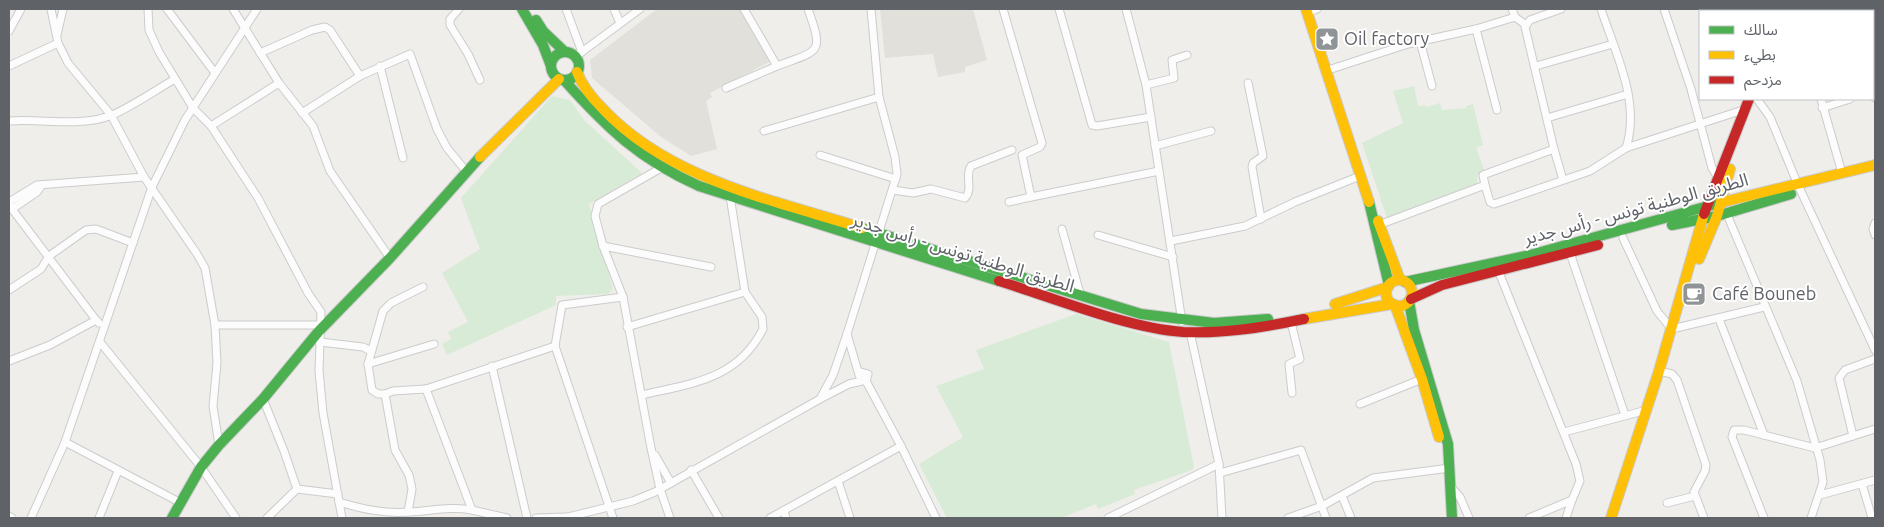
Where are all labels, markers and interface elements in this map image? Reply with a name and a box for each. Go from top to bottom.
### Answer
legend [1699,10,1874,100]
text: سالك [1744,21,1778,38]
place icon: Oil factory [1314,26,1340,52]
place label: Oil factory [1344,28,1429,48]
text: بطيء [1744,46,1776,66]
text: مزدحم [1744,71,1782,91]
street label: الطريق الوطنية تونس - رأس جدير [1520,168,1751,250]
street label: الطريق الوطنية تونس - رأس جدير [848,208,1077,297]
cafe icon: Café Bouneb [1681,281,1707,307]
place label: Café Bouneb [1712,283,1816,303]

